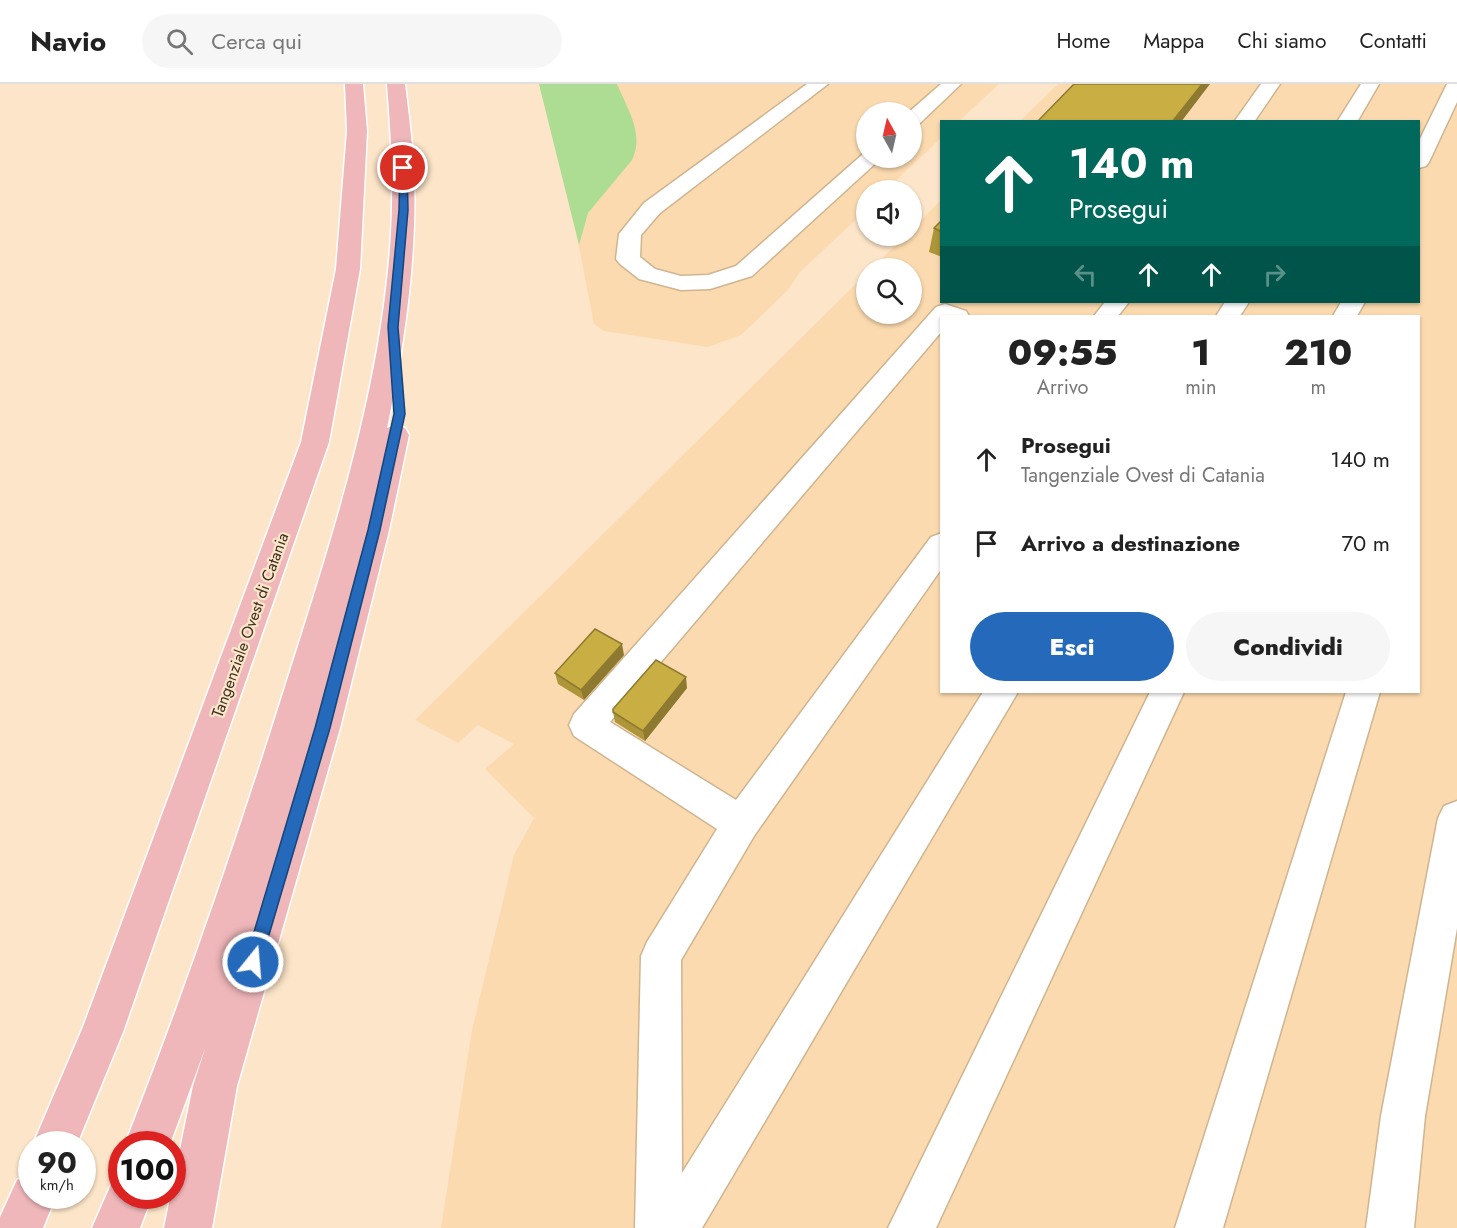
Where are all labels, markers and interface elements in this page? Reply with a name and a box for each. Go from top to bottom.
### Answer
search box [142,14,562,68]
text: Navio [30,21,106,62]
icon: search [163,25,196,58]
text: Cerca qui [211,25,302,57]
text: Home [1057,26,1110,56]
text: Mappa [1143,26,1204,56]
text: Chi siamo [1237,26,1326,56]
text: Contatti [1359,26,1427,56]
north arrow [856,102,922,168]
map controls [856,102,922,324]
text: 140 m [1069,133,1195,194]
pin [377,142,428,193]
icon: ahead [970,144,1048,222]
icon: arrive [386,151,419,184]
button: sound [856,180,922,246]
text: Prosegui [1069,189,1168,228]
button: search [856,258,922,324]
icon: left [1069,258,1102,291]
icon: ahead [1132,258,1165,291]
icon: ahead [1195,258,1228,291]
icon: right [1258,258,1291,291]
text: 09:55 [1008,326,1117,378]
text: 1 [1191,326,1210,378]
text: 210 [1284,326,1352,378]
text: Arrivo [1037,373,1088,402]
text: min [1185,373,1216,402]
text: m [1310,373,1326,402]
text: Prosegui [1021,429,1111,461]
icon: ahead [970,443,1003,476]
text: 140 m [1330,443,1390,475]
text: Tangenziale Ovest di Catania [1021,461,1265,490]
icon: arrive [970,527,1003,560]
text: Arrivo a destinazione [1021,527,1240,559]
text: 70 m [1341,527,1390,559]
street label: Tangenziale Ovest di Catania [206,529,294,721]
button: Esci [970,612,1174,681]
button: Condividi [1186,612,1390,681]
position arrow [221,930,285,994]
speed limit sign: 100 [108,1131,186,1209]
text: 90 [37,1141,77,1184]
text: km/h [40,1174,74,1196]

